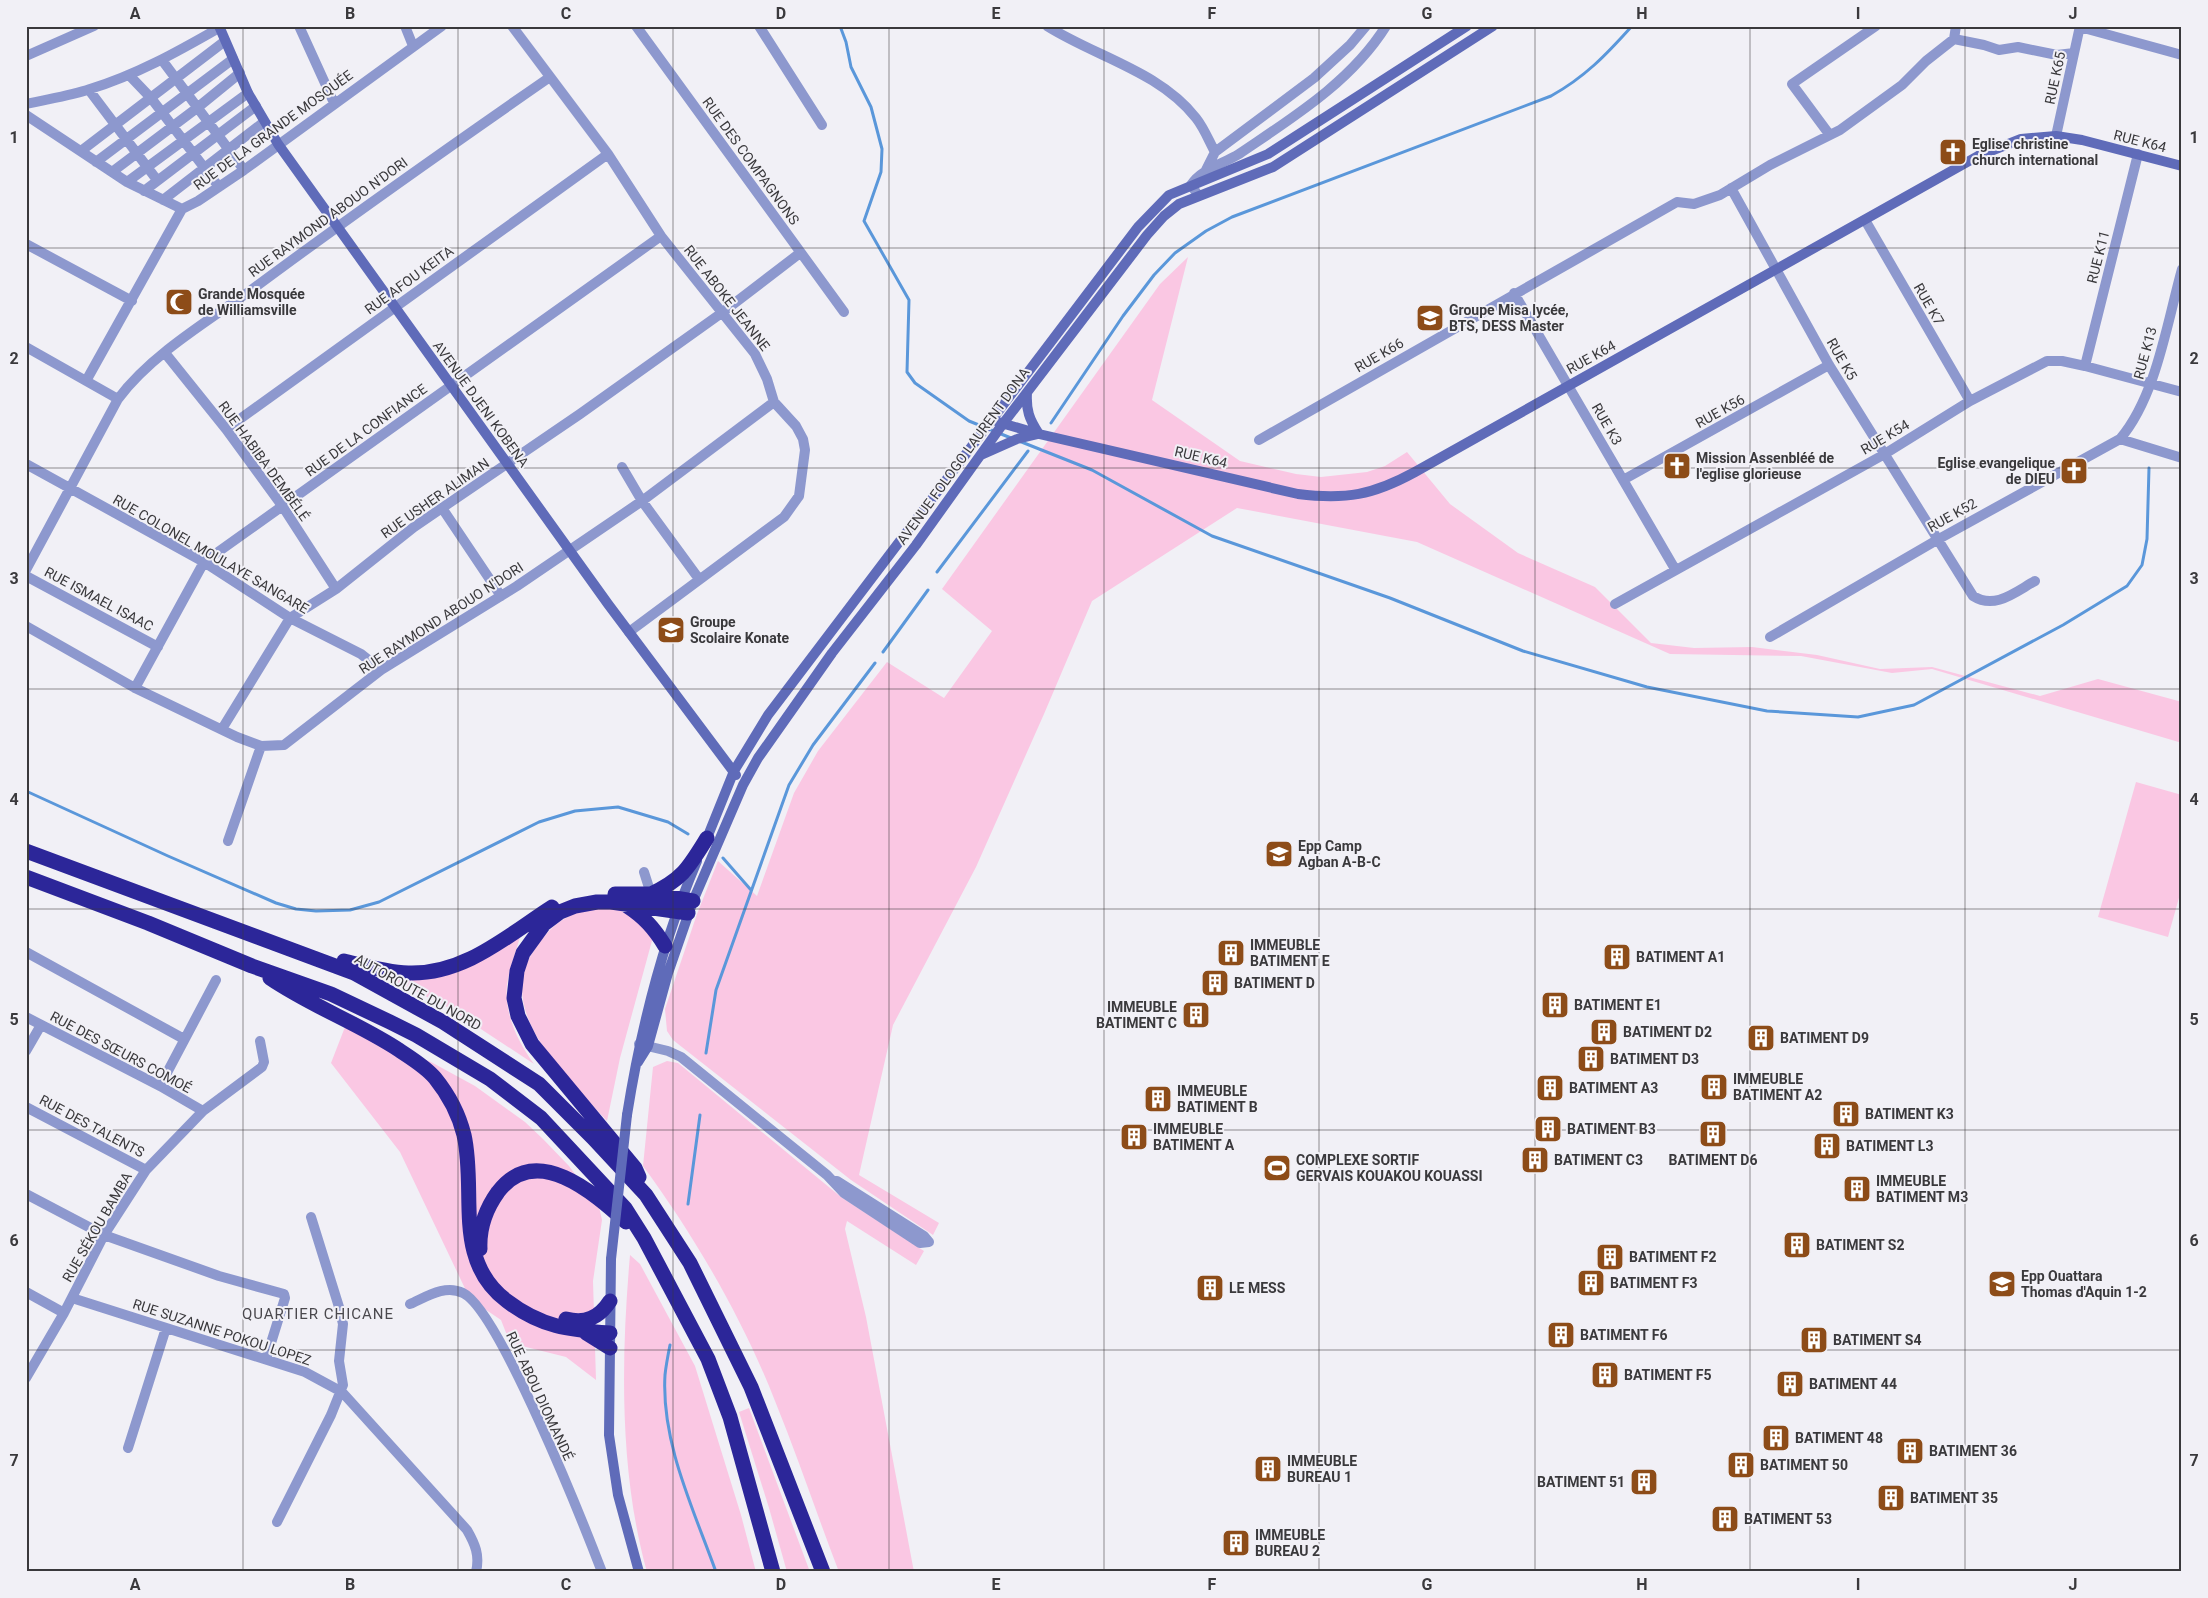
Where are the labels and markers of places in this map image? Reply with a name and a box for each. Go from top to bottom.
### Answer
place label: Eglise christine church international [1972,136,2098,168]
church icon: Eglise christine church international [1938,137,1968,167]
place label: Grande Mosquée de Williamsville [198,286,305,318]
mosque icon: Grande Mosquée de Williamsville [164,287,194,317]
place label: Groupe Misa lycée, BTS, DESS Master [1449,302,1569,334]
school or university icon: Groupe Misa lycée, BTS, DESS Master [1415,303,1445,333]
place label: Mission Assenbléé de l'eglise glorieuse [1696,450,1835,482]
church icon: Mission Assenbléé de l'eglise glorieuse [1662,451,1692,481]
place label: Eglise evangelique de DIEU [1938,455,2055,487]
church icon: Eglise evangelique de DIEU [2059,456,2089,486]
place label: Groupe Scolaire Konate [690,614,789,646]
school or university icon: Groupe Scolaire Konate [656,615,686,645]
place label: Epp Camp Agban A-B-C [1298,838,1381,870]
school or university icon: Epp Camp Agban A-B-C [1264,839,1294,869]
place label: IMMEUBLE BATIMENT E [1250,937,1330,969]
building icon: IMMEUBLE BATIMENT E [1216,938,1246,968]
building icon: BATIMENT A1 [1602,942,1632,972]
place label: BATIMENT A1 [1636,949,1725,965]
building icon: BATIMENT D [1200,968,1230,998]
place label: BATIMENT D [1234,975,1315,991]
building icon: BATIMENT E1 [1540,990,1570,1020]
place label: BATIMENT E1 [1574,997,1662,1013]
place label: IMMEUBLE BATIMENT C [1096,999,1177,1031]
building icon: IMMEUBLE BATIMENT C [1181,1000,1211,1030]
building icon: BATIMENT D2 [1589,1017,1619,1047]
building icon: BATIMENT D9 [1746,1023,1776,1053]
place label: BATIMENT D2 [1623,1024,1712,1040]
place label: BATIMENT D9 [1780,1030,1869,1046]
building icon: BATIMENT D3 [1576,1044,1606,1074]
place label: BATIMENT D3 [1610,1051,1699,1067]
place label: IMMEUBLE BATIMENT A2 [1733,1071,1822,1103]
building icon: IMMEUBLE BATIMENT A2 [1699,1072,1729,1102]
building icon: BATIMENT A3 [1535,1073,1565,1103]
place label: BATIMENT A3 [1569,1080,1658,1096]
place label: IMMEUBLE BATIMENT B [1177,1083,1258,1115]
building icon: IMMEUBLE BATIMENT B [1143,1084,1173,1114]
building icon: BATIMENT K3 [1831,1099,1861,1129]
place label: BATIMENT K3 [1865,1106,1954,1122]
building icon: BATIMENT B3 [1533,1114,1563,1144]
building icon: BATIMENT D6 [1698,1119,1728,1149]
place label: IMMEUBLE BATIMENT A [1153,1121,1235,1153]
place label: BATIMENT B3 [1567,1121,1656,1137]
building icon: IMMEUBLE BATIMENT A [1119,1122,1149,1152]
building icon: BATIMENT L3 [1812,1131,1842,1161]
place label: BATIMENT L3 [1846,1138,1933,1154]
building icon: BATIMENT C3 [1520,1145,1550,1175]
place label: COMPLEXE SORTIF GERVAIS KOUAKOU KOUASSI [1296,1152,1483,1184]
place label: BATIMENT C3 [1554,1152,1643,1168]
place label: BATIMENT D6 [1668,1152,1758,1168]
sports icon: COMPLEXE SORTIF GERVAIS KOUAKOU KOUASSI [1262,1153,1292,1183]
place label: IMMEUBLE BATIMENT M3 [1876,1173,1968,1205]
building icon: IMMEUBLE BATIMENT M3 [1842,1174,1872,1204]
building icon: BATIMENT S2 [1782,1230,1812,1260]
place label: BATIMENT S2 [1816,1237,1905,1253]
building icon: BATIMENT F2 [1595,1242,1625,1272]
place label: BATIMENT F2 [1629,1249,1717,1265]
building icon: BATIMENT F3 [1576,1268,1606,1298]
place label: Epp Ouattara Thomas d'Aquin 1-2 [2021,1268,2147,1300]
school or university icon: Epp Ouattara Thomas d'Aquin 1-2 [1987,1269,2017,1299]
building icon: LE MESS [1195,1273,1225,1303]
place label: BATIMENT F3 [1610,1275,1698,1291]
place label: LE MESS [1229,1280,1286,1296]
building icon: BATIMENT F6 [1546,1320,1576,1350]
building icon: BATIMENT S4 [1799,1325,1829,1355]
place label: BATIMENT F6 [1580,1327,1668,1343]
place label: BATIMENT S4 [1833,1332,1922,1348]
building icon: BATIMENT F5 [1590,1360,1620,1390]
place label: BATIMENT F5 [1624,1367,1712,1383]
building icon: BATIMENT 44 [1775,1369,1805,1399]
place label: BATIMENT 44 [1809,1376,1897,1392]
building icon: BATIMENT 48 [1761,1423,1791,1453]
place label: BATIMENT 48 [1795,1430,1883,1446]
building icon: BATIMENT 36 [1895,1436,1925,1466]
place label: BATIMENT 36 [1929,1443,2017,1459]
building icon: BATIMENT 50 [1726,1450,1756,1480]
place label: IMMEUBLE BUREAU 1 [1287,1453,1357,1485]
building icon: IMMEUBLE BUREAU 1 [1253,1454,1283,1484]
place label: BATIMENT 50 [1760,1457,1848,1473]
building icon: BATIMENT 51 [1629,1467,1659,1497]
place label: BATIMENT 51 [1537,1474,1625,1490]
building icon: BATIMENT 35 [1876,1483,1906,1513]
place label: BATIMENT 35 [1910,1490,1998,1506]
building icon: BATIMENT 53 [1710,1504,1740,1534]
place label: BATIMENT 53 [1744,1511,1832,1527]
place label: IMMEUBLE BUREAU 2 [1255,1527,1325,1559]
building icon: IMMEUBLE BUREAU 2 [1221,1528,1251,1558]

